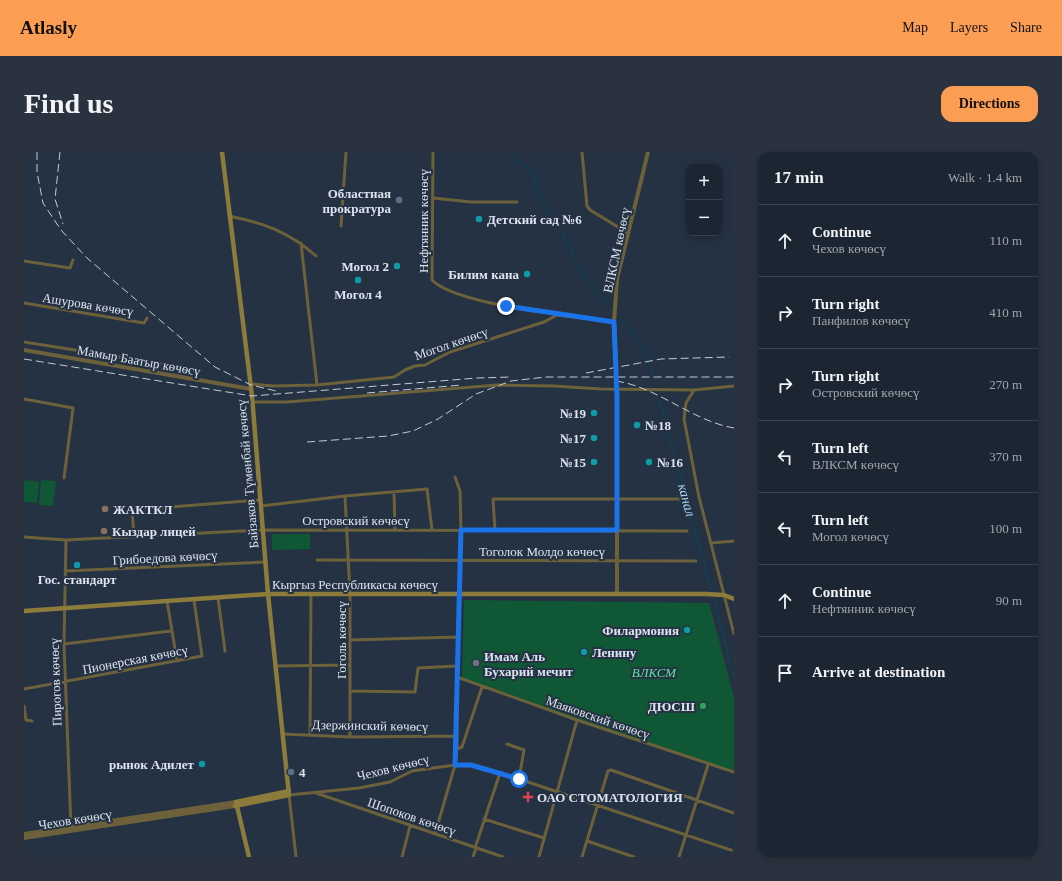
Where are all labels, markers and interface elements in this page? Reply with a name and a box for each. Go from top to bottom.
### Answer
text: Atlasly [20,17,77,38]
text: Map [902,20,928,35]
text: Layers [950,20,988,35]
text: Share [1010,20,1042,35]
button: Directions [941,86,1038,122]
text: Find us [24,88,114,119]
map controls [686,164,722,236]
button: + [686,164,722,200]
text: 17 min [774,168,824,187]
street label: Нефтянник көчөсү [416,169,431,273]
text: Walk · 1.4 km [948,170,1022,185]
place label: Областная прократура [322,186,391,216]
marker: Областная прократура [394,195,404,205]
button: − [686,200,722,236]
street label: ВЛКСМ көчөсү [600,206,633,294]
place label: Детский сад №6 [487,212,582,227]
marker: Детский сад №6 [474,214,484,224]
text: Continue [812,224,871,240]
icon: ahead [774,230,796,252]
text: 110 m [990,233,1022,248]
text: Чехов көчөсү [812,241,886,256]
place label: Могол 2 [341,259,389,274]
marker: Могол 2 [392,261,402,271]
place label: Билим кана [448,267,519,282]
marker: Билим кана [522,269,532,279]
marker: Могол 4 [353,275,363,285]
place label: Могол 4 [334,287,382,302]
street label: Ашурова көчөсү [41,290,135,319]
text: Turn right [812,296,879,312]
route end [497,297,515,315]
icon: right [774,302,796,324]
text: 410 m [989,305,1022,320]
text: Панфилов көчөсү [812,313,910,328]
street label: Могол көчөсү [412,324,490,363]
street label: Мамыр Баатыр көчөсү [76,342,202,379]
text: Turn right [812,368,879,384]
icon: right [774,374,796,396]
text: 270 m [989,377,1022,392]
text: Островский көчөсү [812,385,919,400]
street label: Байзаков Түмөнбай көчөсү [233,398,261,549]
place label: №19 [560,406,586,421]
marker: №19 [589,408,599,418]
place label: №18 [645,418,672,433]
marker: №18 [632,420,642,430]
place label: №17 [560,431,586,446]
marker: №17 [589,433,599,443]
text: Turn left [812,440,869,456]
icon: left [774,446,796,468]
text: 370 m [989,449,1022,464]
place label: №15 [560,455,586,470]
place label: №16 [657,455,684,470]
marker: №15 [589,457,599,467]
marker: №16 [644,457,654,467]
text: ВЛКСМ көчөсү [812,457,899,472]
water label: канал [675,482,698,518]
place label: ЖАКТКЛ [113,502,173,517]
marker: ЖАКТКЛ [100,504,110,514]
text: Turn left [812,512,869,528]
street label: Островский көчөсү [302,513,410,528]
icon: left [774,518,796,540]
text: 100 m [989,521,1022,536]
place label: Кыздар лицей [112,524,196,539]
marker: Кыздар лицей [99,526,109,536]
text: Могол көчөсү [812,529,889,544]
street label: Тоголок Молдо көчөсү [479,544,605,559]
street label: Грибоедова көчөсү [112,547,218,568]
marker: Гос. стандарт [72,560,82,570]
place label: Гос. стандарт [38,572,117,587]
street label: Кыргыз Республикасы көчөсү [272,577,439,592]
text: Continue [812,584,871,600]
icon: ahead [774,590,796,612]
text: 90 m [996,593,1022,608]
street label: Гоголь көчөсү [334,601,349,679]
text: Нефтянник көчөсү [812,601,916,616]
place label: Филармония [602,623,679,638]
marker: Филармония [682,625,692,635]
street label: Пирогов көчөсү [46,637,65,726]
street label: Пионерская көчөсү [81,642,190,677]
place label: Ленину [592,645,637,660]
marker: Ленину [579,647,589,657]
place label: Имам Аль Бухарий мечит [484,649,573,679]
marker: Имам Аль Бухарий мечит [471,658,481,668]
icon: arrive [774,662,796,684]
text: Arrive at destination [812,664,945,680]
park label: ВЛКСМ [632,665,677,680]
street label: Маяковский көчөсү [544,693,652,742]
place label: ДЮСШ [648,699,696,714]
marker: ДЮСШ [698,701,708,711]
street label: Дзержинский көчөсү [311,717,429,734]
street label: Чехов көчөсү [355,751,431,784]
place label: рынок Адилет [109,757,195,772]
marker: рынок Адилет [197,759,207,769]
place label: 4 [299,765,306,780]
marker: 4 [286,767,296,777]
route start [510,770,528,788]
place label: ОАО СТОМАТОЛОГИЯ [537,790,683,805]
marker: ОАО СТОМАТОЛОГИЯ [522,791,534,803]
street label: Шопоков көчөсү [366,794,459,839]
street label: Чехов көчөсү [37,806,113,833]

